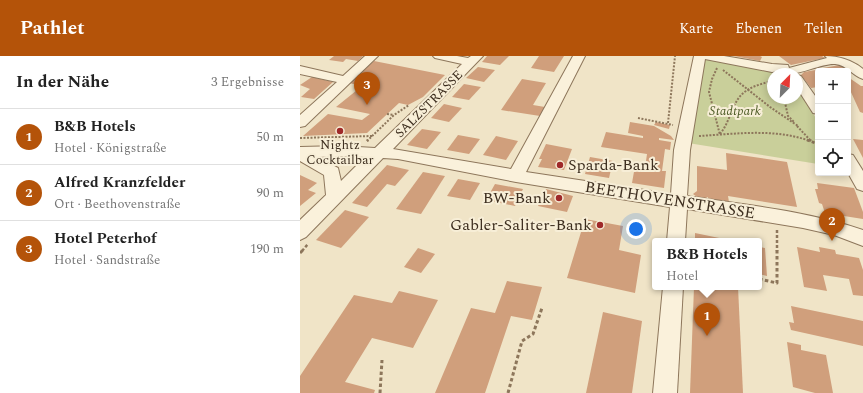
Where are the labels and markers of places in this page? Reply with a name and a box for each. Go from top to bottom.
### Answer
pin: 3 [354,72,380,105]
marker: Nightz Cocktailbar [335,126,345,136]
place label: Nightz Cocktailbar [306,135,374,170]
place label: Sparda-Bank [568,153,659,177]
marker: Sparda-Bank [555,160,565,170]
place label: BW-Bank [483,186,551,210]
marker: BW-Bank [554,193,564,203]
pin: 2 [819,208,845,241]
place label: Gabler-Saliter-Bank [450,213,592,237]
marker: Gabler-Saliter-Bank [595,220,605,230]
pin: 1 [694,303,720,336]

